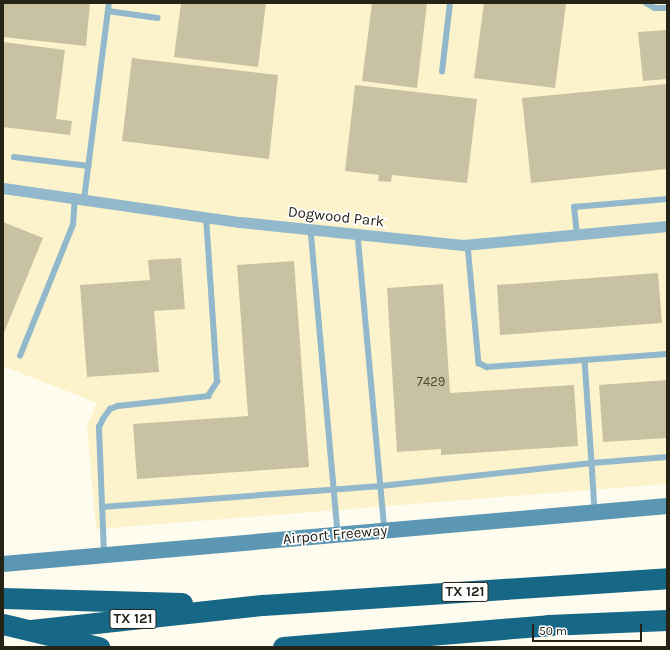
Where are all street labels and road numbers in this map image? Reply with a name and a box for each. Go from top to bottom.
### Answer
street label: Dogwood Park [287,203,385,231]
street label: Airport Freeway [282,521,388,549]
road number: TX 121 [441,580,489,604]
road number: TX 121 [109,607,157,631]

